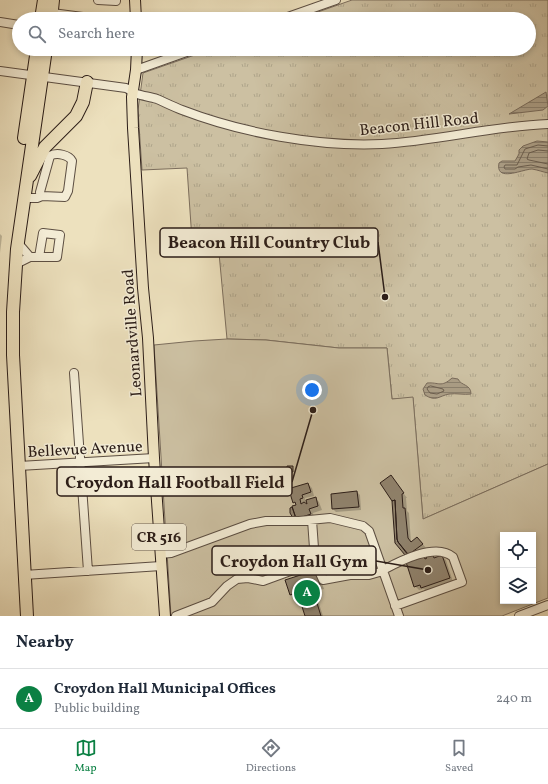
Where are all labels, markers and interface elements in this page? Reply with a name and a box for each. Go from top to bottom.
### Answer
search box [12,12,536,56]
icon: search [26,23,48,45]
text: Search here [58,24,135,45]
street label: Beacon Hill Road [359,108,480,142]
callout: Beacon Hill Country Club [160,228,378,257]
text: Beacon Hill Country Club [168,232,370,255]
street label: Leonardville Road [118,268,148,398]
your location [302,380,322,400]
street label: Bellevue Avenue [27,436,143,464]
callout: Croydon Hall Football Field [57,467,292,496]
text: Croydon Hall Football Field [65,472,285,495]
road number: CR 516 [132,524,186,550]
map controls [500,532,536,604]
button: locate [500,532,536,568]
callout: Croydon Hall Gym [212,546,376,575]
text: Croydon Hall Gym [220,551,368,574]
button: layers [500,568,536,604]
pin: A [294,578,320,608]
text: Nearby [16,631,74,654]
text: Croydon Hall Municipal Offices [54,679,276,700]
text: A [24,690,34,708]
text: 240 m [496,690,532,708]
text: Public building [54,700,140,718]
tab: Map [75,737,97,776]
tab: Directions [246,737,296,776]
tab: Saved [445,737,473,776]

